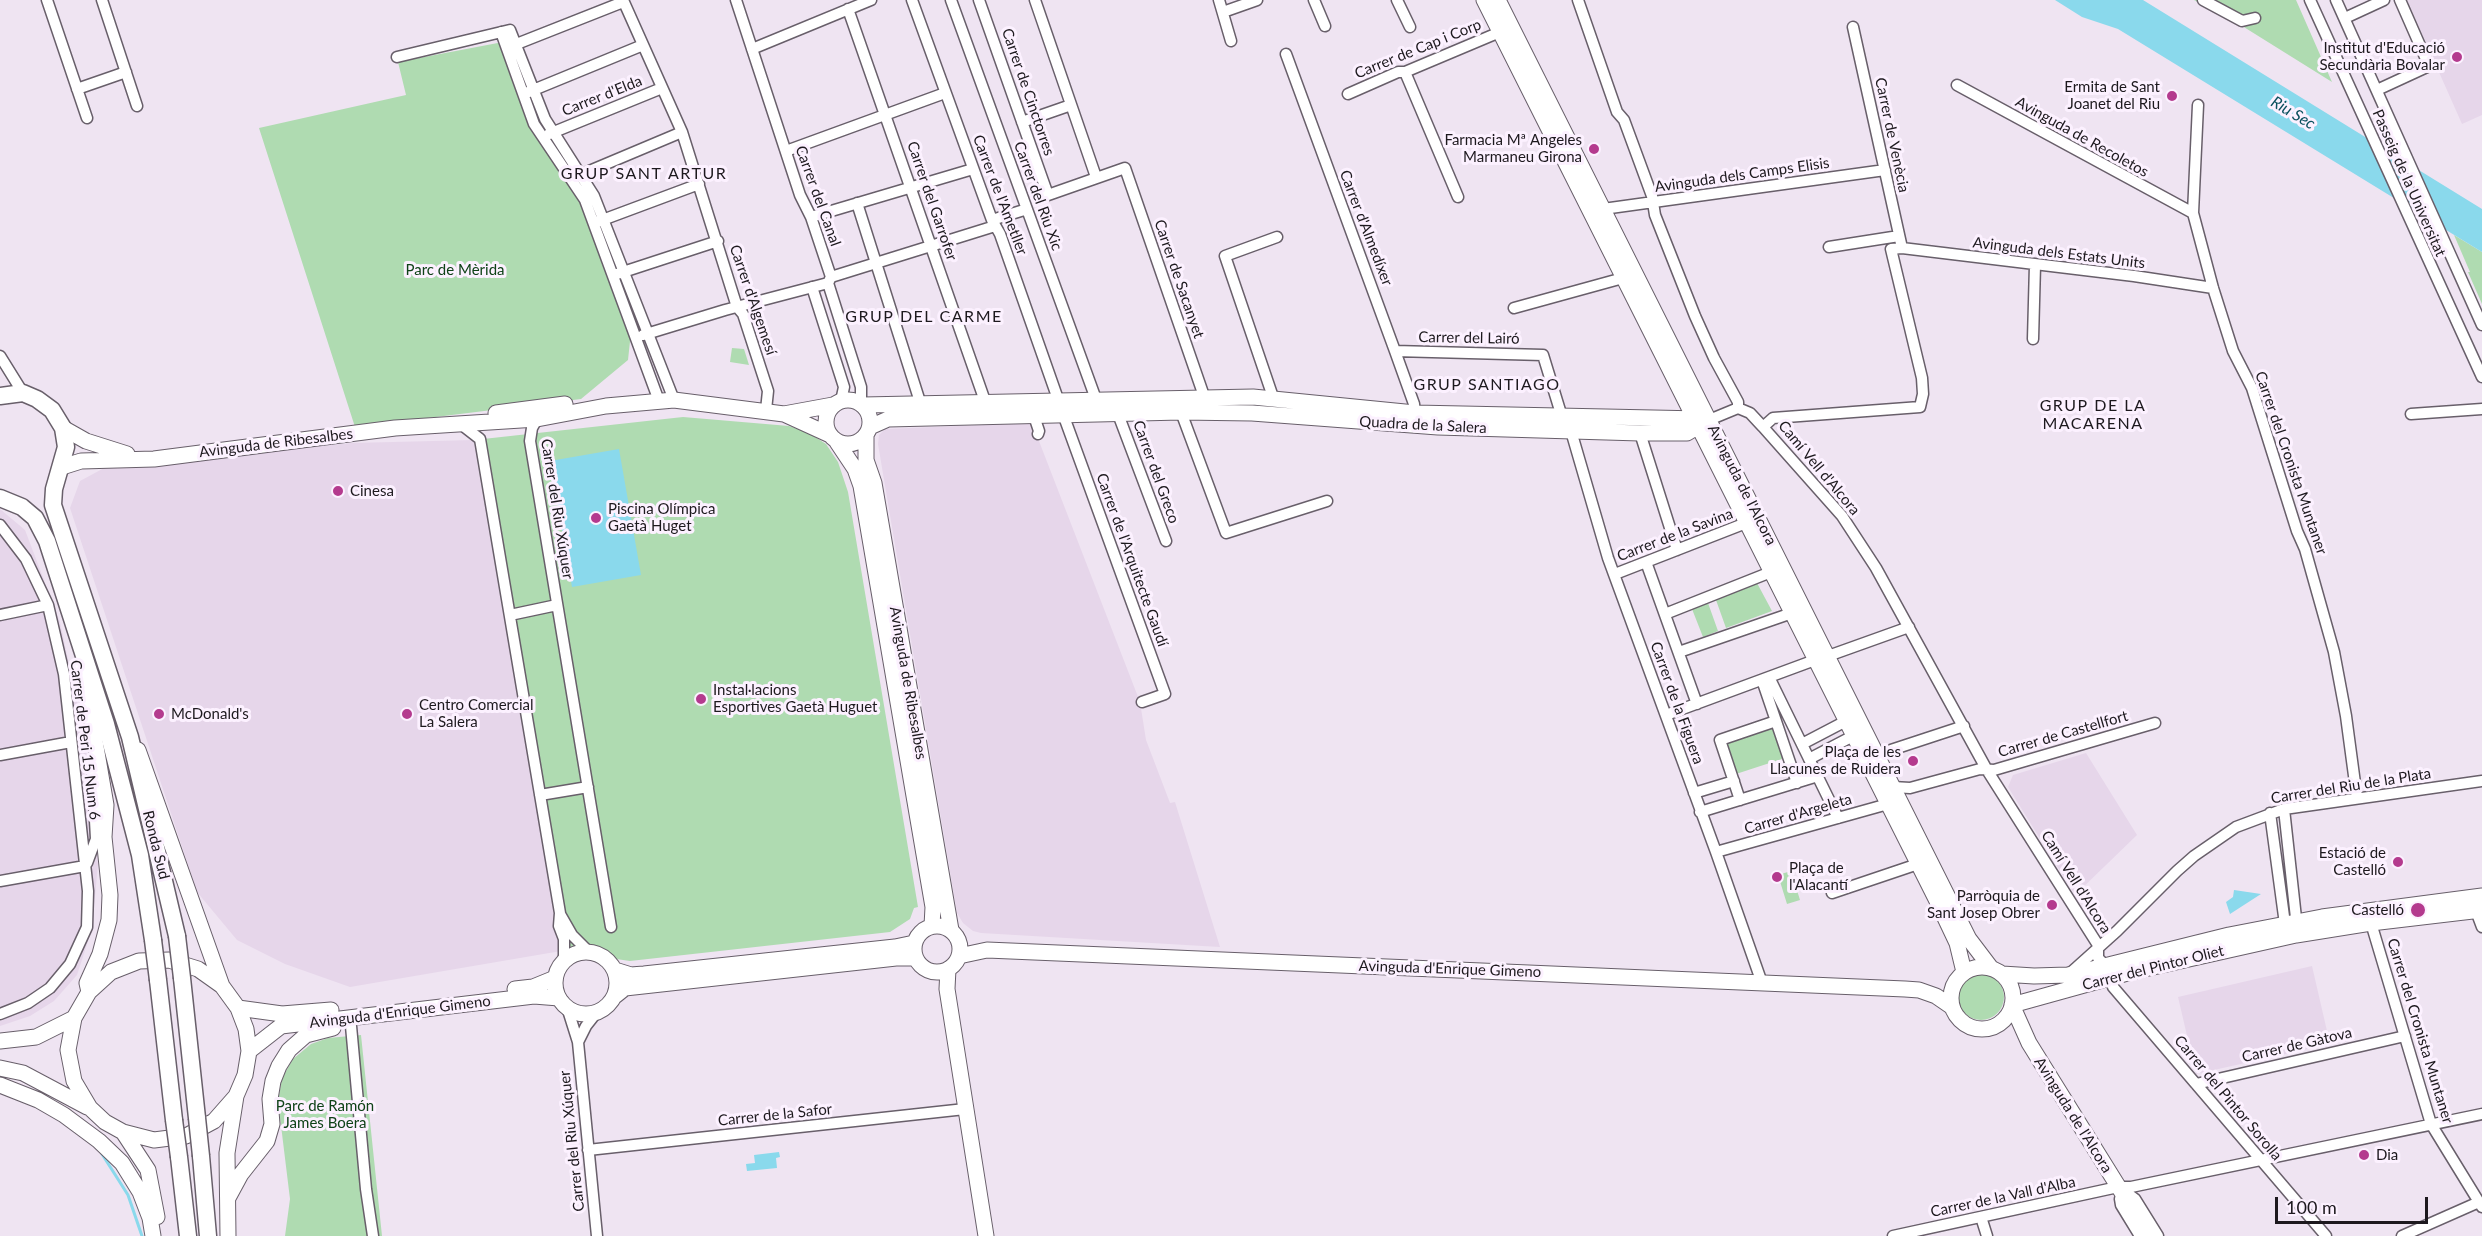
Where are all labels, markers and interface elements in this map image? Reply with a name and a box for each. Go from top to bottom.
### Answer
street label: Carrer de Cap i Corp [1352,15,1484,83]
street label: Carrer de Cinctorres [998,26,1058,158]
place label: Institut d'Educació Secundària Bovalar [2320,39,2445,74]
marker: Institut d'Educació Secundària Bovalar [2450,50,2464,64]
street label: Carrer d'Elda [559,72,645,120]
street label: Carrer de Venècia [1871,76,1913,194]
place label: Ermita de Sant Joanet del Riu [2064,78,2160,113]
marker: Ermita de Sant Joanet del Riu [2165,89,2179,103]
water label: Riu Sec [2267,92,2319,134]
street label: Avinguda de Recoletos [2012,93,2152,181]
street label: Passeig de la Universitat [2368,107,2450,259]
place label: Farmacia Mª Angeles Marmaneu Girona [1444,131,1582,166]
street label: Carrer de l'Ametller [969,132,1031,258]
street label: Carrer del Garrofer [903,139,961,263]
street label: Carrer del Riu Xic [1010,139,1066,253]
marker: Farmacia Mª Angeles Marmaneu Girona [1587,142,1601,156]
street label: Carrer del Canal [791,143,845,249]
street label: Avinguda dels Camps Elisis [1654,154,1830,196]
district label: GRUP SANT ARTUR [561,164,727,184]
street label: Carrer d'Almedíxer [1336,168,1396,288]
street label: Carrer de Sacanyet [1150,217,1208,341]
street label: Avinguda dels Estats Units [1972,233,2146,273]
street label: Carrer d'Algemesí [726,242,780,358]
park label: Parc de Mèrida [405,261,505,279]
district label: GRUP DEL CARME [845,307,1003,327]
street label: Carrer del Lairó [1418,328,1520,348]
street label: Carrer del Cronista Muntaner [2251,369,2331,557]
district label: GRUP SANTIAGO [1413,375,1561,395]
district label: GRUP DE LA MACARENA [2040,396,2146,434]
street label: Quadra de la Salera [1359,413,1487,437]
street label: Camí Vell d'Alcora [1774,417,1864,519]
street label: Carrer del Greco [1129,418,1183,526]
street label: Avinguda de l'Alcora [1704,422,1780,548]
street label: Avinguda de Ribesalbes [198,425,354,461]
street label: Carrer del Riu Xúquer [537,438,577,580]
street label: Carrer de l'Arquitecte Gaudí [1092,471,1172,649]
place label: Cinesa [350,482,394,500]
marker: Cinesa [331,484,345,498]
place label: Piscina Olímpica Gaetà Huget [608,500,715,535]
street label: Carrer de la Savina [1614,505,1736,565]
marker: Piscina Olímpica Gaetà Huget [589,511,603,525]
street label: Avinguda de Ribesalbes [886,605,930,761]
street label: Carrer de la Figuera [1646,639,1708,767]
street label: Carrer de Peri 15 Num 6 [66,659,104,821]
place label: Instal·lacions Esportives Gaetà Huguet [713,681,877,716]
marker: Instal·lacions Esportives Gaetà Huguet [694,692,708,706]
place label: Centro Comercial La Salera [419,696,533,731]
place label: McDonald's [171,705,249,723]
marker: McDonald's [152,707,166,721]
marker: Centro Comercial La Salera [400,707,414,721]
street label: Carrer de Castellfort [1996,707,2130,761]
place label: Plaça de les Llacunes de Ruidera [1770,743,1901,778]
marker: Plaça de les Llacunes de Ruidera [1906,754,1920,768]
street label: Carrer del Riu de la Plata [2270,764,2432,808]
street label: Carrer d'Argeleta [1742,790,1854,838]
street label: Ronda Sud [139,809,173,881]
street label: Camí Vell d'Alcora [2037,827,2115,937]
place label: Estació de Castelló [2319,844,2386,879]
marker: Estació de Castelló [2391,855,2405,869]
place label: Plaça de l'Alacantí [1789,859,1848,894]
marker: Plaça de l'Alacantí [1770,870,1784,884]
place label: Parròquia de Sant Josep Obrer [1927,887,2040,922]
marker: Parròquia de Sant Josep Obrer [2045,898,2059,912]
place label: Castelló [2351,901,2404,919]
marker: Castelló [2409,901,2427,919]
street label: Carrer del Cronista Muntaner [2383,936,2457,1126]
street label: Carrer del Pintor Oliet [2080,942,2226,994]
street label: Avinguda d'Enrique Gimeno [1358,957,1542,981]
street label: Avinguda d'Enrique Gimeno [308,992,492,1032]
street label: Carrer de Gàtova [2240,1024,2354,1066]
street label: Carrer del Pintor Sorolla [2170,1032,2286,1164]
street label: Avinguda de l'Alcora [2030,1054,2116,1176]
street label: Carrer del Riu Xúquer [556,1070,588,1212]
park label: Parc de Ramón James Boera [276,1097,374,1132]
street label: Carrer de la Safor [717,1100,833,1130]
place label: Dia [2376,1146,2398,1164]
marker: Dia [2357,1148,2371,1162]
street label: Carrer de la Vall d'Alba [1929,1173,2077,1221]
scale bar [2278,1185,2431,1223]
text: 100 m [2286,1196,2337,1218]

